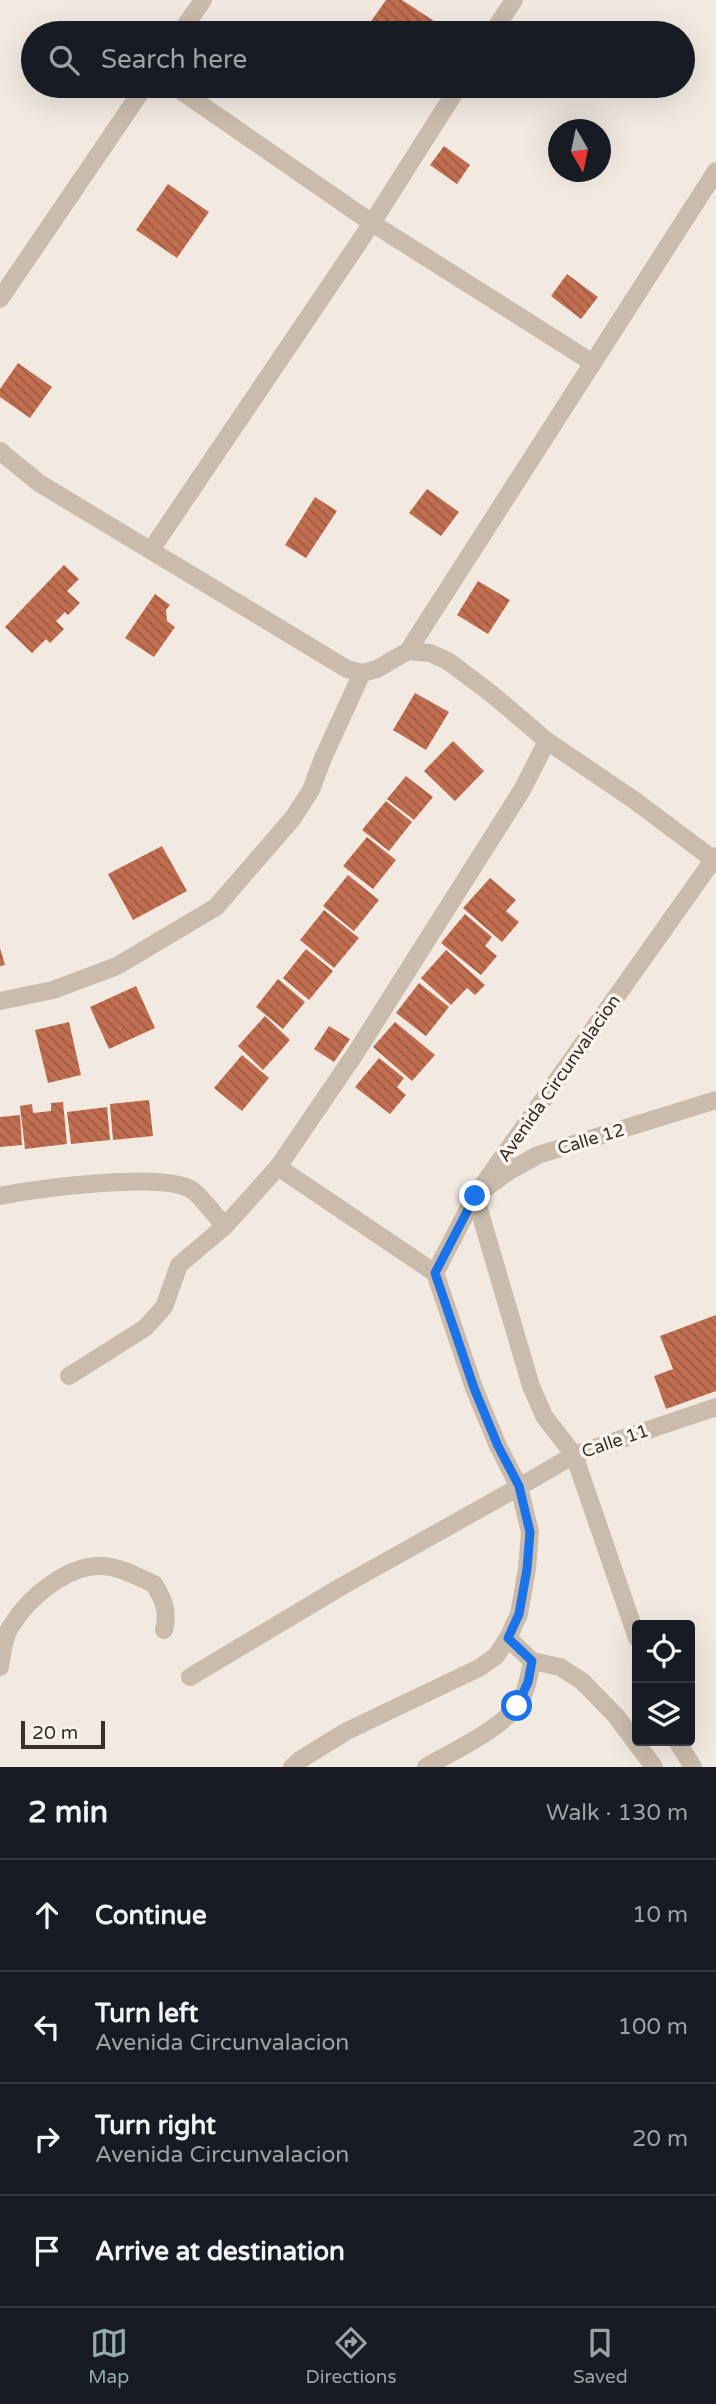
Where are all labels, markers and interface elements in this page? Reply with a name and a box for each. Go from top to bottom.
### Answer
search box [21,21,695,98]
icon: search [45,41,83,79]
text: Search here [101,44,247,75]
north arrow [548,119,611,182]
street label: Avenida Circunvalacion [493,990,625,1166]
street label: Calle 12 [555,1118,627,1160]
route end [459,1180,490,1211]
street label: Calle 11 [579,1419,651,1463]
map controls [632,1620,695,1746]
button: locate [632,1620,695,1683]
button: layers [632,1683,695,1746]
route start [501,1690,532,1721]
scale bar [21,1718,105,1750]
text: 20 m [32,1722,78,1744]
text: 2 min [28,1794,108,1831]
text: Walk · 130 m [546,1799,688,1827]
icon: ahead [28,1896,66,1934]
text: Continue [95,1900,207,1931]
text: 10 m [632,1901,688,1929]
text: Turn left [95,1998,198,2029]
icon: left [28,2008,66,2046]
text: 100 m [618,2013,688,2041]
text: Avenida Circunvalacion [95,2029,349,2057]
text: Turn right [95,2110,216,2141]
icon: right [28,2120,66,2158]
text: 20 m [632,2125,688,2153]
text: Avenida Circunvalacion [95,2141,349,2169]
icon: arrive [28,2232,66,2270]
text: Arrive at destination [95,2236,345,2267]
tab: Map [88,2324,129,2388]
tab: Directions [306,2324,397,2388]
tab: Saved [573,2324,628,2388]

